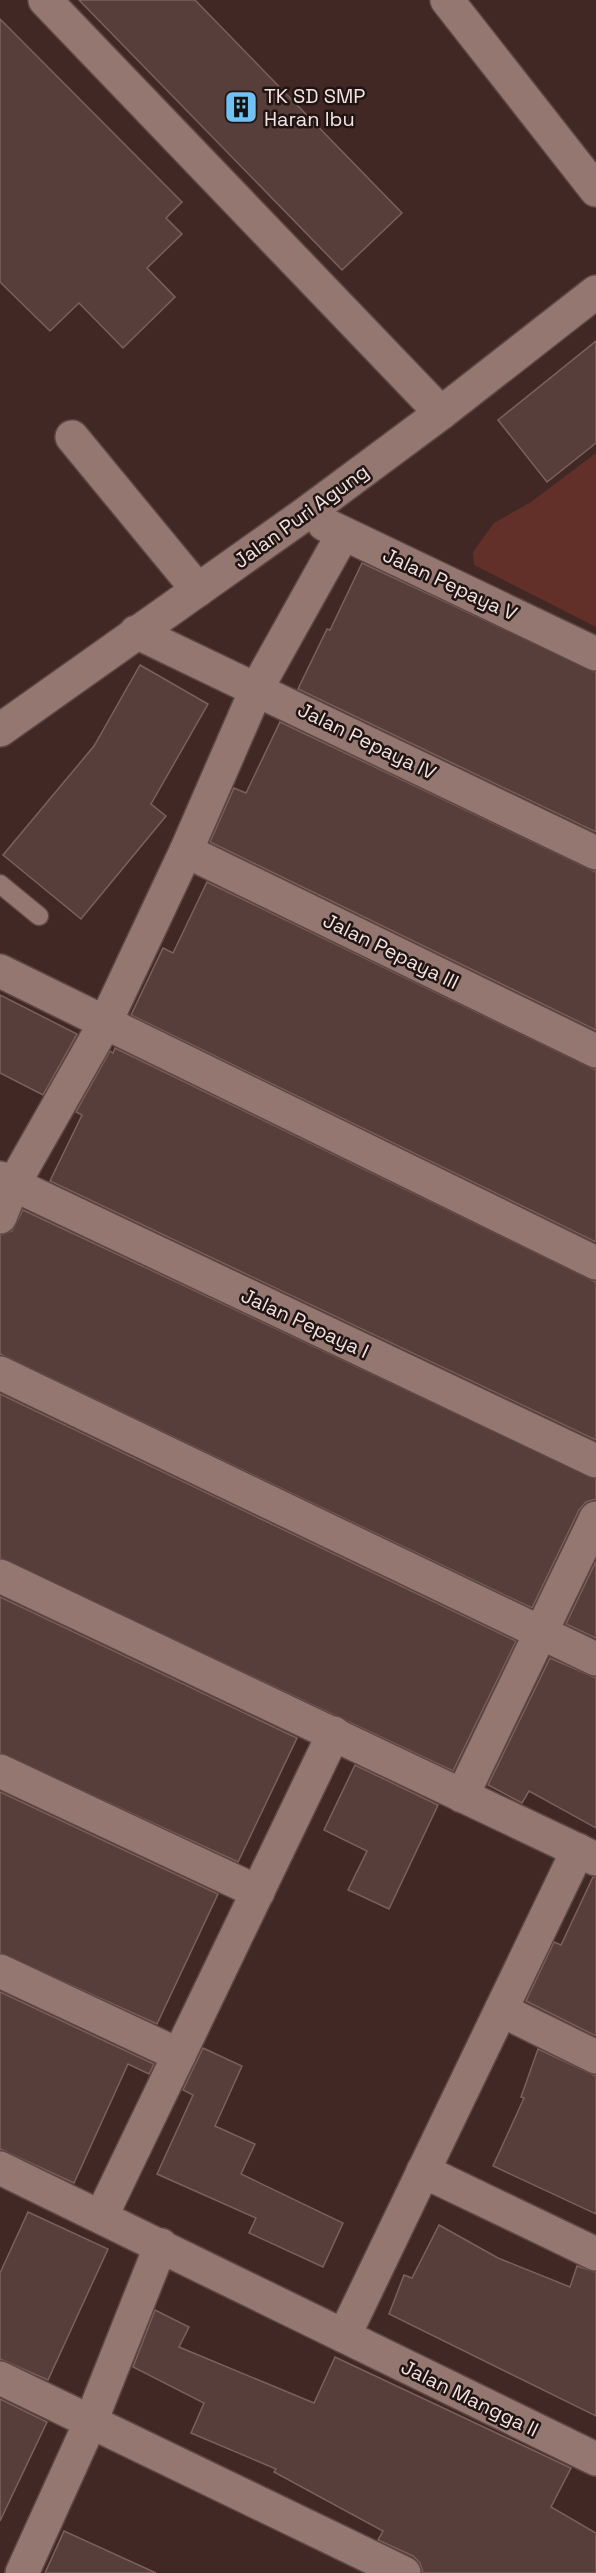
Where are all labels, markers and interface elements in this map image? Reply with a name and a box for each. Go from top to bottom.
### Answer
place label: TK SD SMP Haran Ibu [264,83,365,132]
building icon: TK SD SMP Haran Ibu [223,89,259,125]
street label: Jalan Puri Agung [228,458,374,574]
street label: Jalan Pepaya V [379,542,521,626]
street label: Jalan Pepaya IV [294,696,440,786]
street label: Jalan Pepaya III [319,907,463,995]
street label: Jalan Pepaya I [237,1282,373,1364]
street label: Jalan Mangga II [397,2353,543,2443]

